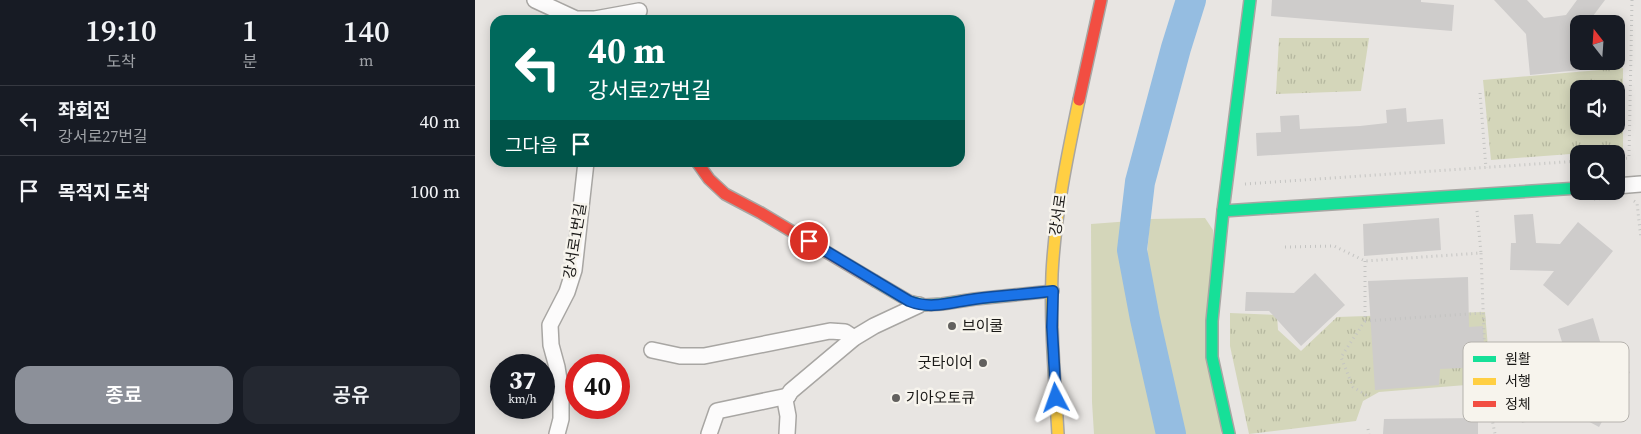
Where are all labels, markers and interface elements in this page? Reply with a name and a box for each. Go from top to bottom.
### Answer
text: 19:10 [85,10,157,51]
text: 1 [242,10,258,51]
text: 140 [343,11,390,52]
north arrow [1570,15,1625,70]
map controls [1570,15,1625,200]
text: 40 m [588,27,665,75]
icon: left [505,35,570,100]
text: m [359,49,373,71]
text: 도착 [106,50,136,72]
text: 분 [242,50,257,72]
text: 강서로27번길 [588,75,711,105]
button: sound [1570,80,1625,135]
text: 좌회전 [58,97,110,123]
icon: left [15,107,43,135]
text: 40 m [419,108,460,134]
text: 강서로27번길 [58,125,148,147]
icon: arrive [567,130,595,158]
text: 그다음 [505,132,557,158]
button: search [1570,145,1625,200]
icon: arrive [15,177,43,205]
text: 100 m [410,178,460,204]
text: 목적지 도착 [58,179,149,205]
street label: 강서로 [1044,193,1071,237]
street label: 강서로1번길 [558,201,591,280]
pin [788,220,830,262]
icon: arrive [795,227,823,255]
place label: 브이쿨 [962,315,1003,336]
marker: 브이쿨 [946,320,958,332]
legend [1463,342,1629,422]
text: 원활 [1505,349,1531,369]
place label: 굿타이어 [918,352,973,373]
speed limit sign: 40 [565,354,630,419]
marker: 굿타이어 [977,357,989,369]
text: 37 [509,363,536,397]
button: 종료 [15,366,233,424]
button: 공유 [243,366,460,424]
position arrow [1029,371,1081,423]
text: 서행 [1505,371,1531,391]
place label: 기아오토큐 [906,387,975,408]
text: km/h [508,391,537,407]
marker: 기아오토큐 [890,392,902,404]
text: 정체 [1505,394,1531,414]

